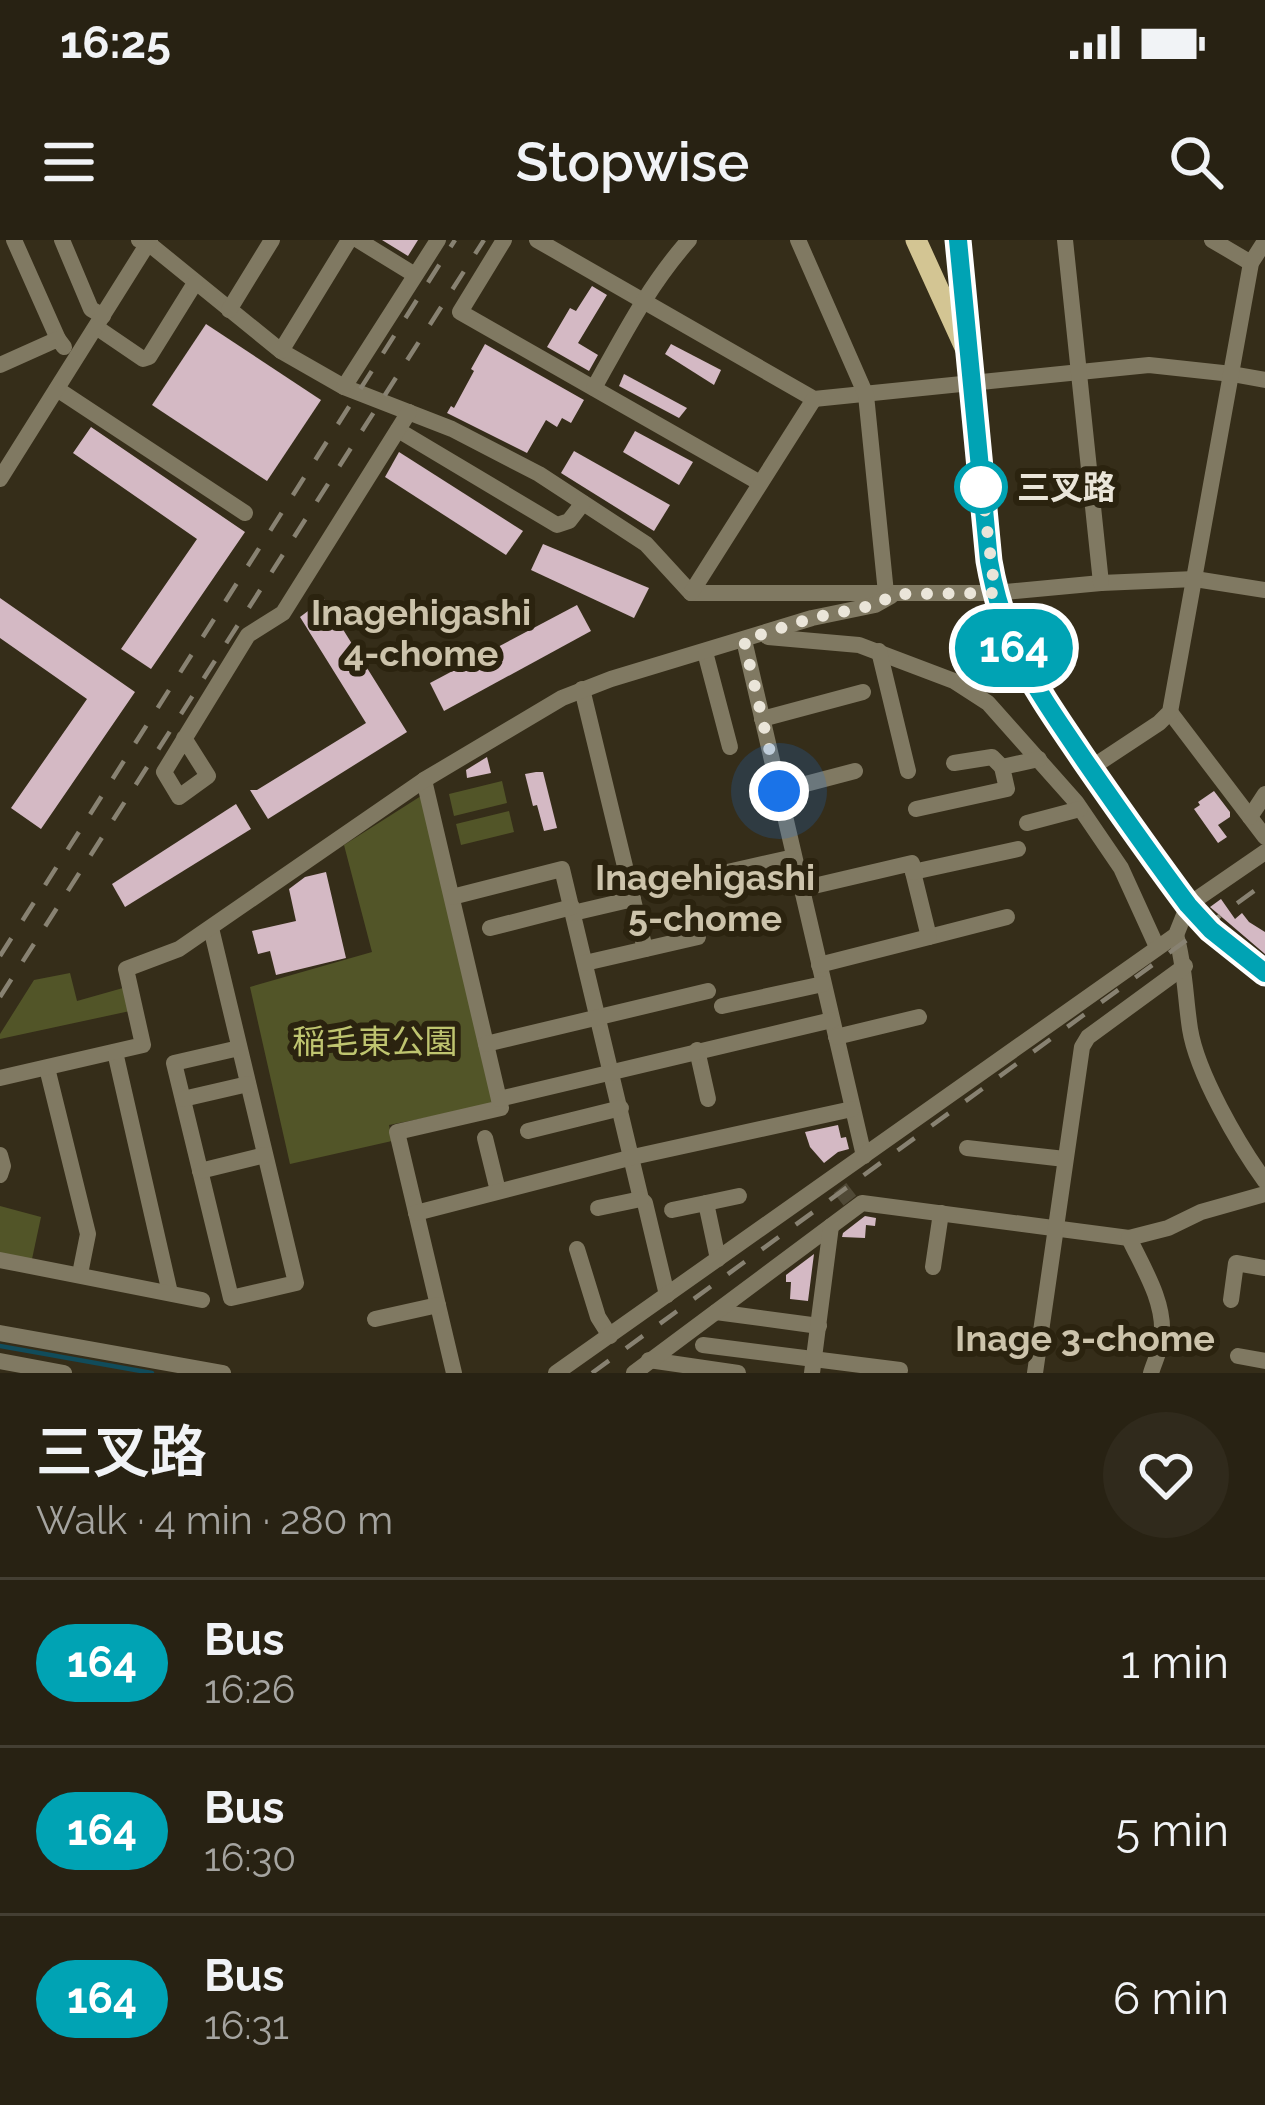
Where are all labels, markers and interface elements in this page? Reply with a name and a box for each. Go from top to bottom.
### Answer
text: 16:25 [60,16,171,69]
icon: menu [36,129,102,195]
icon: search [1163,129,1229,195]
text: Stopwise [516,130,749,194]
marker: 三叉路 [956,462,1006,512]
place label: 三叉路 [1017,468,1116,507]
district label: Inagehigashi 4-chome [311,591,531,674]
line badge: 164 [945,609,1083,687]
text: 164 [979,623,1049,672]
your location [749,761,809,821]
district label: Inagehigashi 5-chome [595,856,815,939]
park label: 稲毛東公園 [293,1022,458,1061]
district label: Inage 3-chome [955,1317,1215,1359]
button: heart [1103,1412,1229,1538]
text: 三叉路 [36,1418,207,1485]
text: Walk · 4 min · 280 m [36,1497,393,1543]
text: Bus [204,1613,285,1666]
text: 1 min [1121,1636,1229,1689]
text: 164 [67,1638,137,1687]
text: 16:26 [204,1666,295,1712]
text: Bus [204,1781,285,1834]
text: 5 min [1116,1804,1229,1857]
text: 164 [67,1806,137,1855]
text: 16:30 [204,1834,296,1880]
text: Bus [204,1949,285,2002]
text: 6 min [1113,1972,1229,2025]
text: 164 [67,1974,137,2023]
text: 16:31 [204,2002,289,2048]

